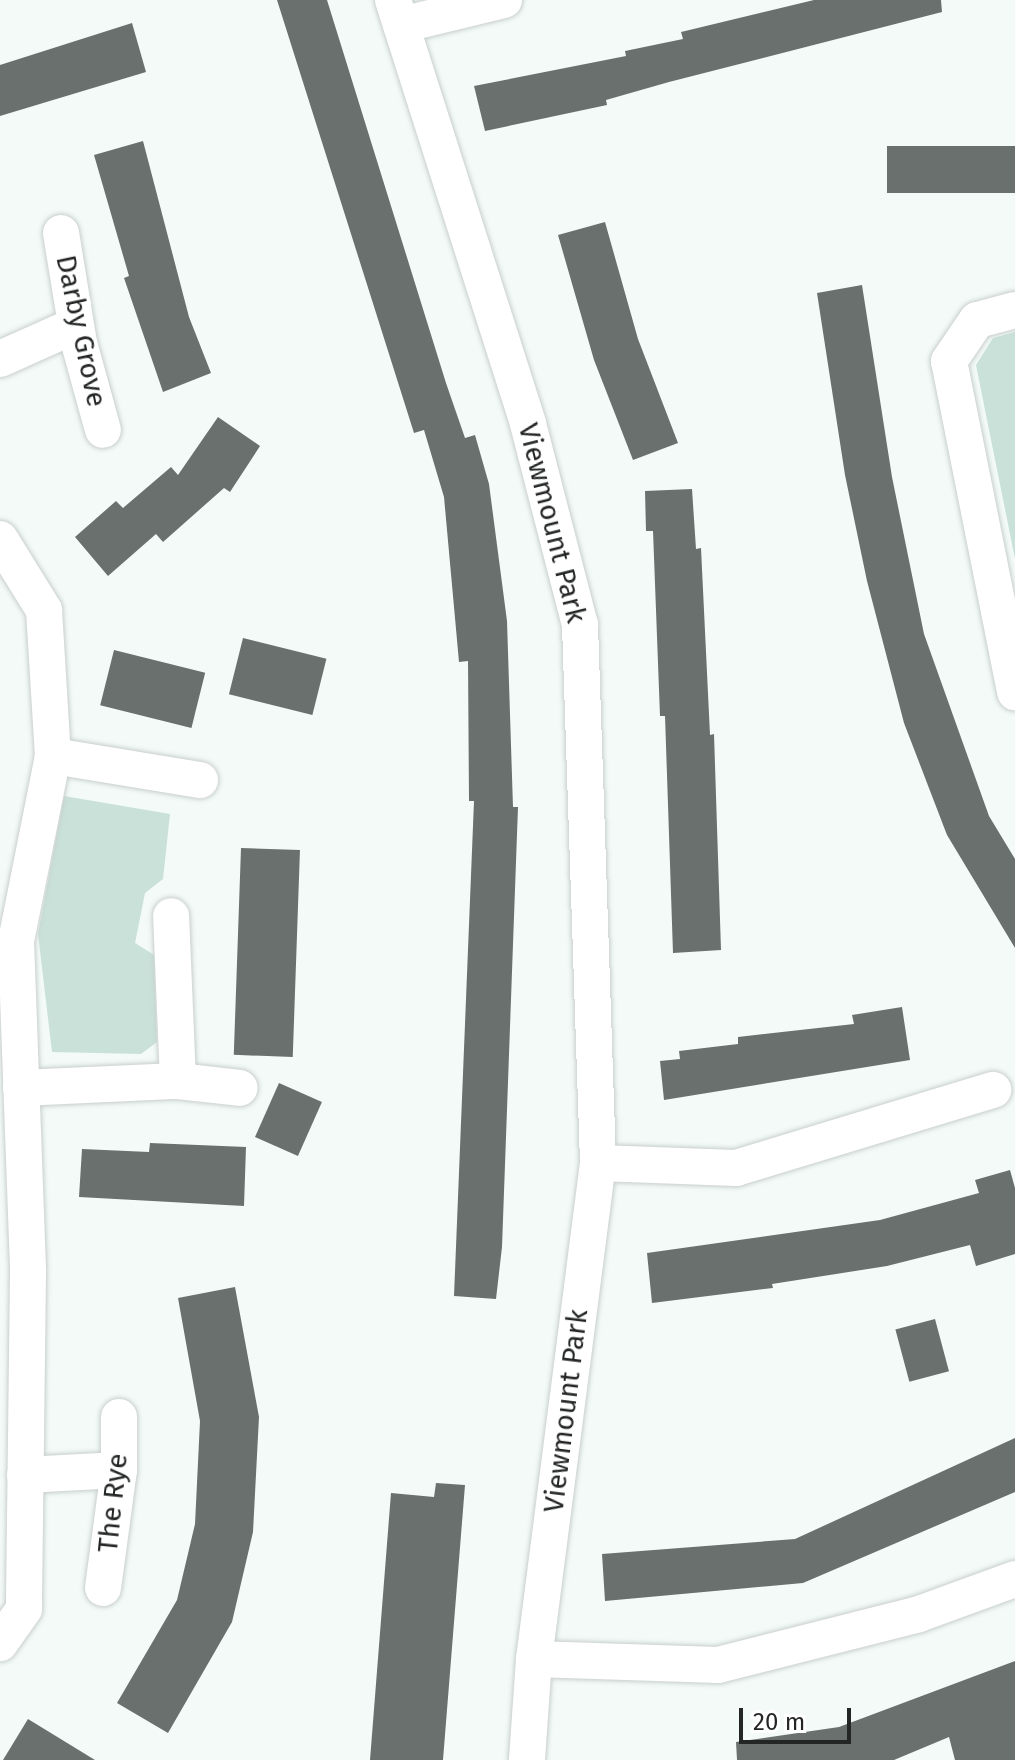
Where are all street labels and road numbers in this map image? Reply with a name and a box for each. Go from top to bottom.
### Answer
street label: Darby Grove [49,252,113,410]
street label: Viewmount Park [511,420,593,626]
street label: Viewmount Park [537,1307,595,1515]
street label: The Rye [91,1452,135,1554]

